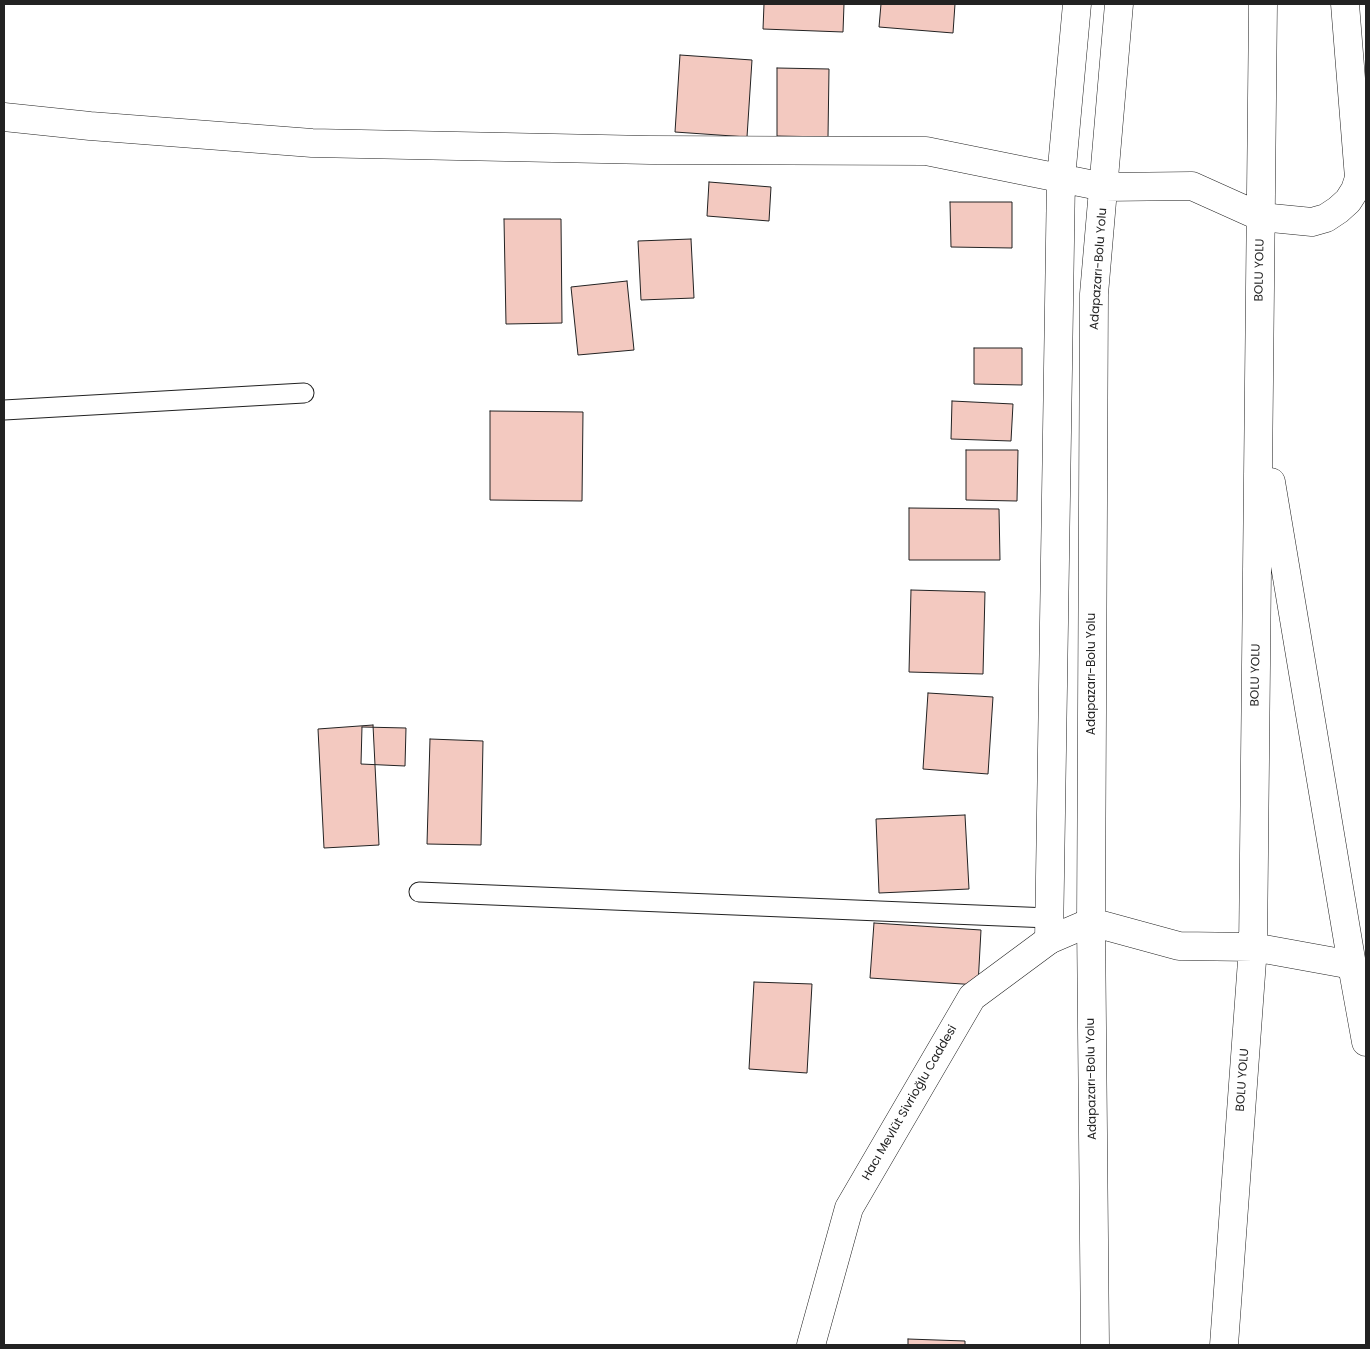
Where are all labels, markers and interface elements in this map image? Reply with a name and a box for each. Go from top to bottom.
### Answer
street label: Adapazarı-Bolu Yolu [1088,207,1110,331]
street label: BOLU YOLU [1252,238,1268,302]
street label: Adapazarı-Bolu Yolu [1085,613,1099,735]
street label: BOLU YOLU [1248,643,1264,707]
street label: Adapazarı-Bolu Yolu [1084,1018,1100,1140]
street label: Hacı Mevlüt Sivrioğlu Caddesi [860,1023,960,1183]
street label: BOLU YOLU [1234,1048,1252,1112]

